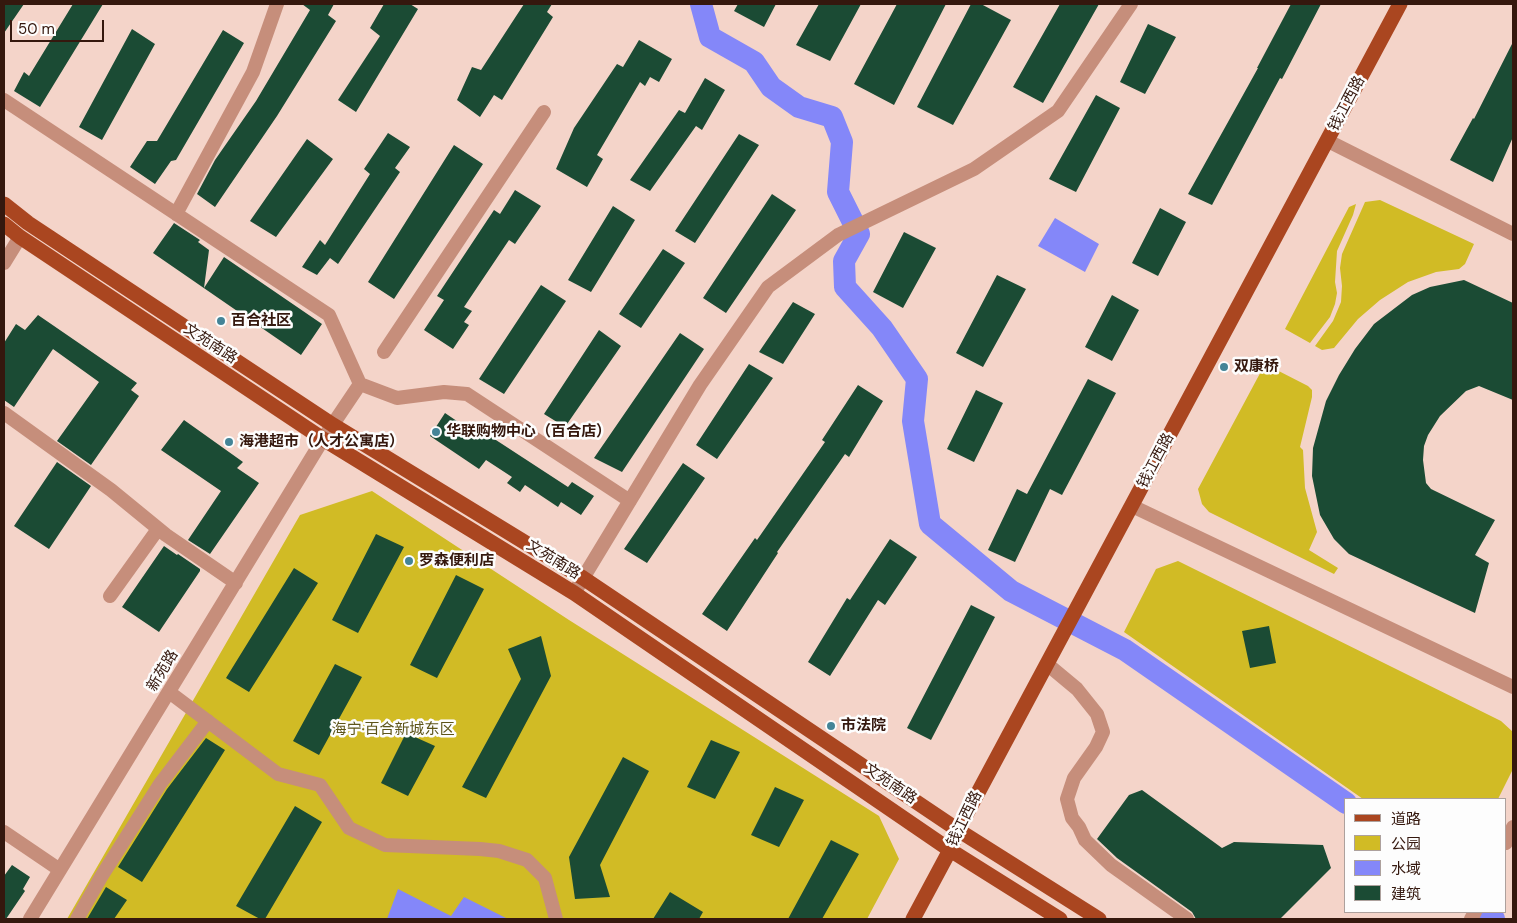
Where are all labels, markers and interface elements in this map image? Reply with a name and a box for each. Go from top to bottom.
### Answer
scale bar [12,10,106,42]
text: 50 m [18,19,55,39]
street label: 钱江西路 [1325,73,1369,135]
place label: 百合社区 [231,312,291,330]
marker: 百合社区 [215,315,227,327]
street label: 文苑南路 [180,320,240,368]
place label: 双康桥 [1234,358,1279,376]
marker: 双康桥 [1218,361,1230,373]
place label: 华联购物中心（百合店） [446,423,611,441]
marker: 华联购物中心（百合店） [430,426,442,438]
street label: 钱江西路 [1134,430,1178,492]
place label: 海港超市（人才公寓店） [239,433,404,451]
marker: 海港超市（人才公寓店） [223,436,235,448]
street label: 文苑南路 [523,536,583,584]
place label: 罗森便利店 [419,552,494,570]
marker: 罗森便利店 [403,555,415,567]
street label: 新苑路 [144,647,182,695]
place label: 市法院 [841,717,886,735]
marker: 市法院 [825,720,837,732]
park label: 海宁·百合新城东区 [332,721,454,739]
street label: 文苑南路 [860,760,920,808]
street label: 钱江西路 [944,788,986,850]
legend [1344,798,1507,913]
text: 道路 [1391,809,1421,829]
text: 公园 [1391,834,1421,854]
text: 水域 [1391,859,1421,879]
text: 建筑 [1391,884,1421,904]

